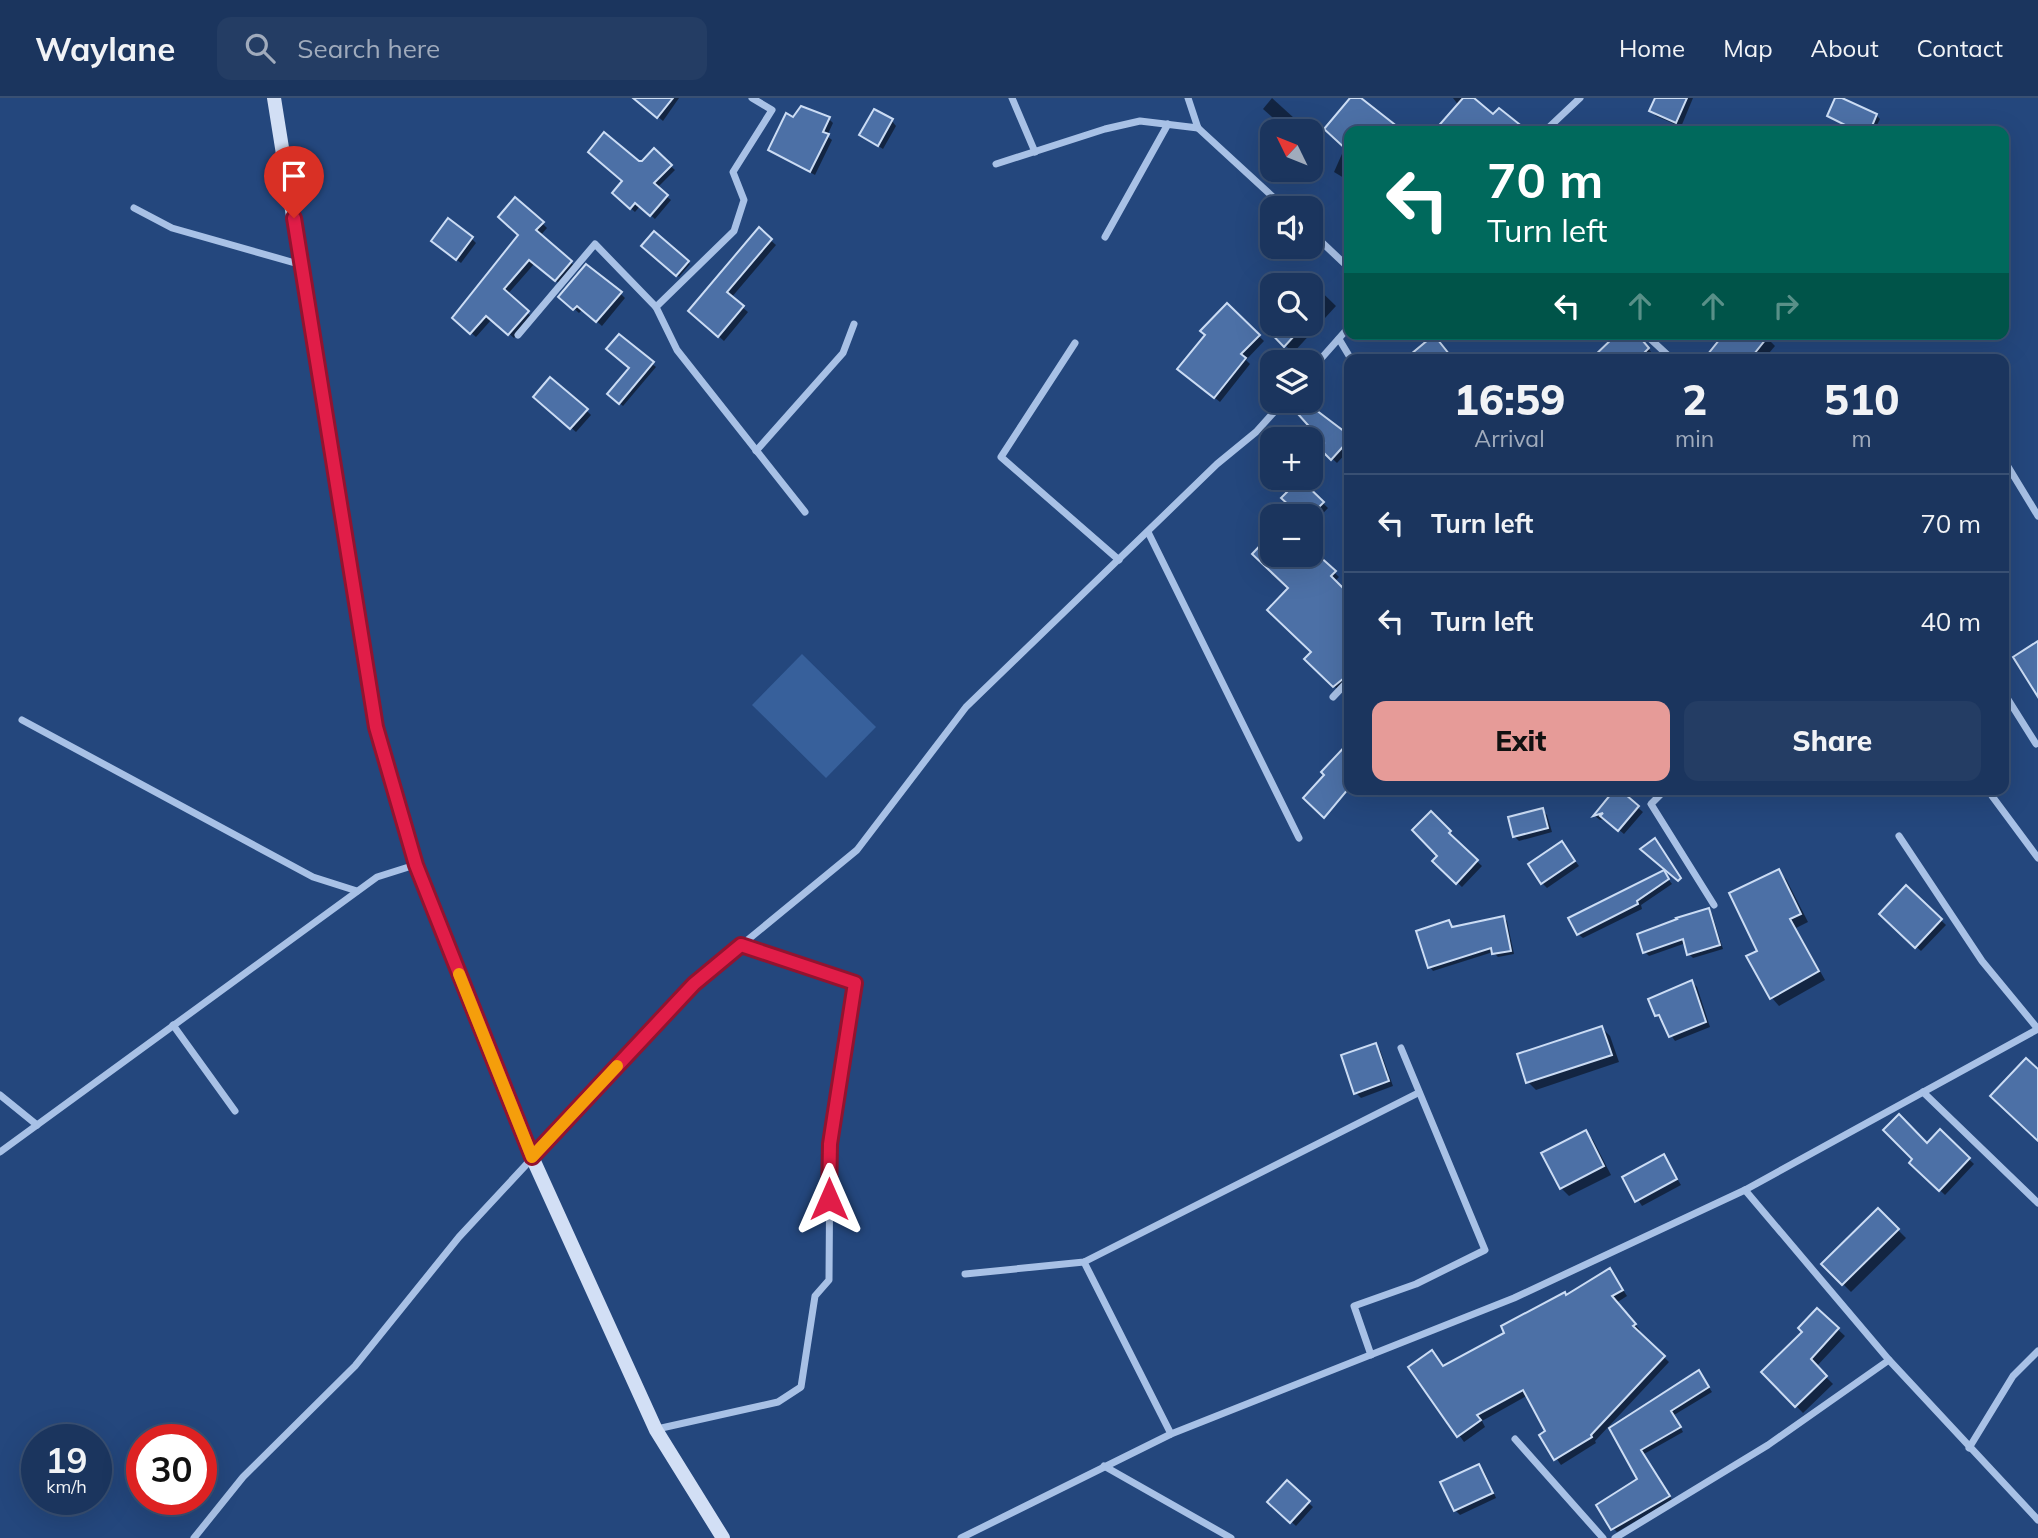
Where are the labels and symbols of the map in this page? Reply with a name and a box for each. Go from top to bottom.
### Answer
north arrow [1260,119,1323,182]
pin [264,146,324,218]
position arrow [792,1162,866,1236]
speed limit sign: 30 [126,1424,217,1515]

